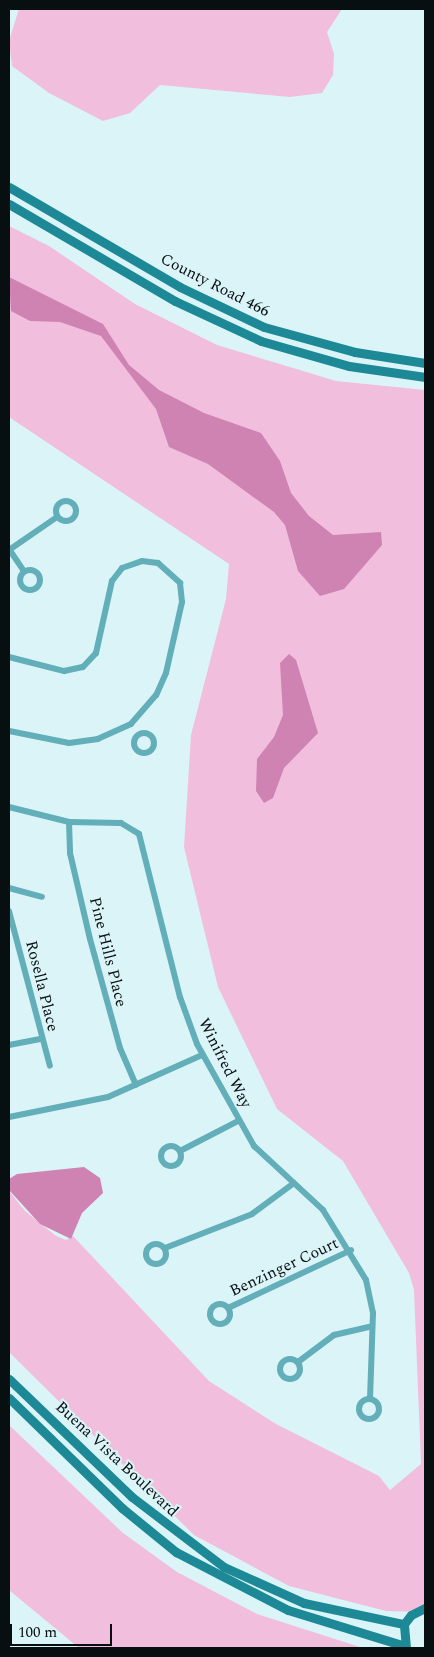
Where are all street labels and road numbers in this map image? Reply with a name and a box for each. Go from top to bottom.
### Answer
street label: County Road 466 [157,249,273,321]
street label: Pine Hills Place [85,895,131,1009]
street label: Rosella Place [21,938,63,1034]
street label: Winifred Way [194,1015,256,1111]
street label: Benzinger Court [227,1233,341,1301]
street label: Buena Vista Boulevard [52,1397,182,1521]

